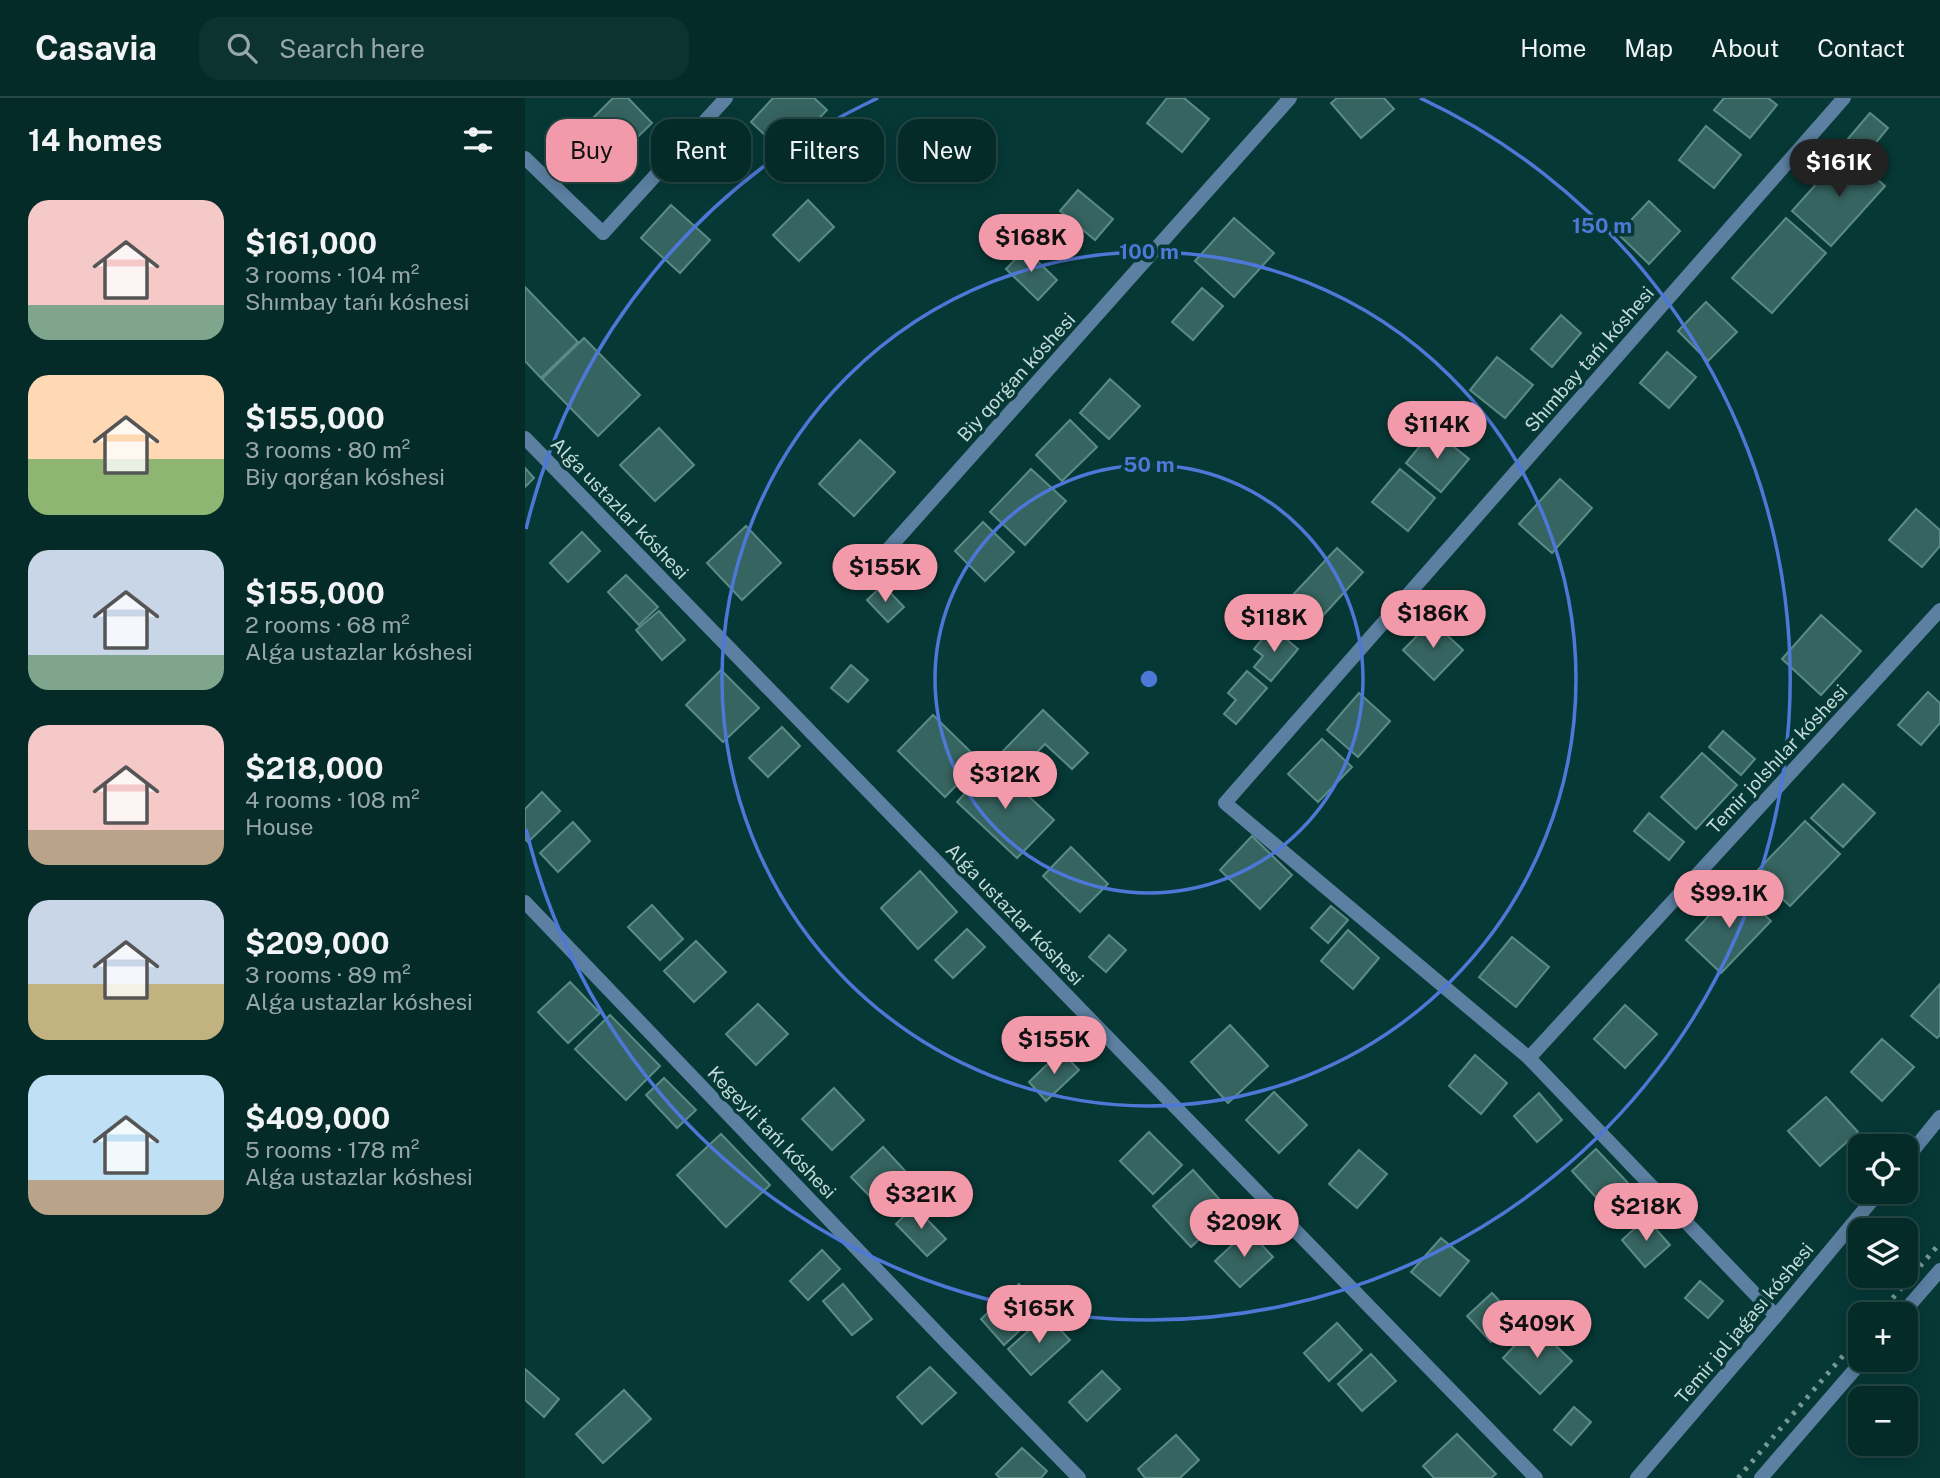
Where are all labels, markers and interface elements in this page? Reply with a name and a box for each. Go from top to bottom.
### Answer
search box [199,17,689,80]
text: Casavia [35,29,157,67]
icon: search [223,29,261,67]
text: Search here [279,33,425,64]
text: Home [1520,34,1586,62]
text: Map [1624,34,1673,62]
text: About [1711,34,1779,62]
text: Contact [1817,34,1905,62]
chip: Buy [546,119,637,182]
chip: Rent [651,119,751,182]
chip: Filters [765,119,884,182]
chip: New [898,119,996,182]
icon: filters [459,121,497,159]
text: 14 homes [28,122,162,158]
pin: $161K [1790,140,1888,199]
text: $161K [1805,148,1873,175]
text: 150 m [1572,213,1632,238]
pin: $168K [982,214,1080,274]
text: $168K [995,223,1067,250]
text: $161,000 [245,225,377,261]
icon: home [84,228,168,312]
text: 100 m [1119,239,1179,264]
text: 3 rooms · 104 m² [245,261,419,288]
street label: Shımbay tańı kóshesi [1520,282,1658,436]
text: Shımbay tańı kóshesi [245,288,470,315]
street label: Biy qorǵan kóshesi [953,308,1079,446]
text: $155,000 [245,400,385,436]
pin: $114K [1388,402,1486,461]
icon: home [84,403,168,487]
text: $114K [1404,410,1470,437]
street label: Alǵa ustazlar kóshesi [547,433,693,583]
text: 3 rooms · 80 m² [245,436,410,463]
text: 50 m [1123,452,1175,477]
text: Biy qorǵan kóshesi [245,463,445,490]
pin: $155K [836,545,934,604]
text: $155K [848,553,922,580]
text: $155,000 [245,575,385,611]
icon: home [84,578,168,662]
pin: $186K [1384,590,1482,650]
pin: $118K [1225,594,1323,654]
text: $186K [1397,599,1469,626]
text: $118K [1240,603,1308,630]
text: 2 rooms · 68 m² [245,611,410,638]
text: Alǵa ustazlar kóshesi [245,638,473,665]
centre of rings [1137,667,1161,691]
street label: Temir jolshılar kóshesi [1702,680,1852,838]
text: $218,000 [245,750,384,786]
pin: $312K [956,752,1054,811]
icon: home [84,753,168,837]
text: $312K [969,760,1041,787]
text: 4 rooms · 108 m² [245,786,420,813]
text: House [245,813,313,840]
street label: Alǵa ustazlar kóshesi [942,839,1088,989]
pin: $99.1K [1672,870,1786,930]
text: $99.1K [1690,879,1768,906]
text: $209,000 [245,925,390,961]
icon: home [84,928,168,1012]
text: 3 rooms · 89 m² [245,961,411,988]
text: Alǵa ustazlar kóshesi [245,988,473,1015]
pin: $155K [1005,1016,1103,1076]
text: $155K [1017,1025,1091,1052]
street label: Kegeyli tańı kóshesi [703,1061,841,1203]
text: $409,000 [245,1100,390,1136]
icon: home [84,1103,168,1187]
map controls [1848,1134,1918,1456]
button: locate [1848,1134,1918,1204]
text: 5 rooms · 178 m² [245,1136,419,1163]
text: Alǵa ustazlar kóshesi [245,1163,473,1190]
pin: $321K [872,1172,970,1231]
text: $321K [885,1180,957,1207]
pin: $218K [1597,1184,1695,1243]
text: $218K [1610,1192,1682,1219]
pin: $209K [1195,1200,1293,1259]
text: $209K [1206,1208,1282,1235]
button: layers [1848,1218,1918,1288]
street label: Temir jol jaǵası kóshesi [1670,1238,1818,1408]
pin: $165K [990,1286,1088,1345]
text: $165K [1003,1294,1075,1321]
pin: $409K [1488,1300,1586,1360]
button: + [1848,1302,1918,1372]
text: $409K [1498,1309,1576,1336]
button: − [1848,1386,1918,1456]

